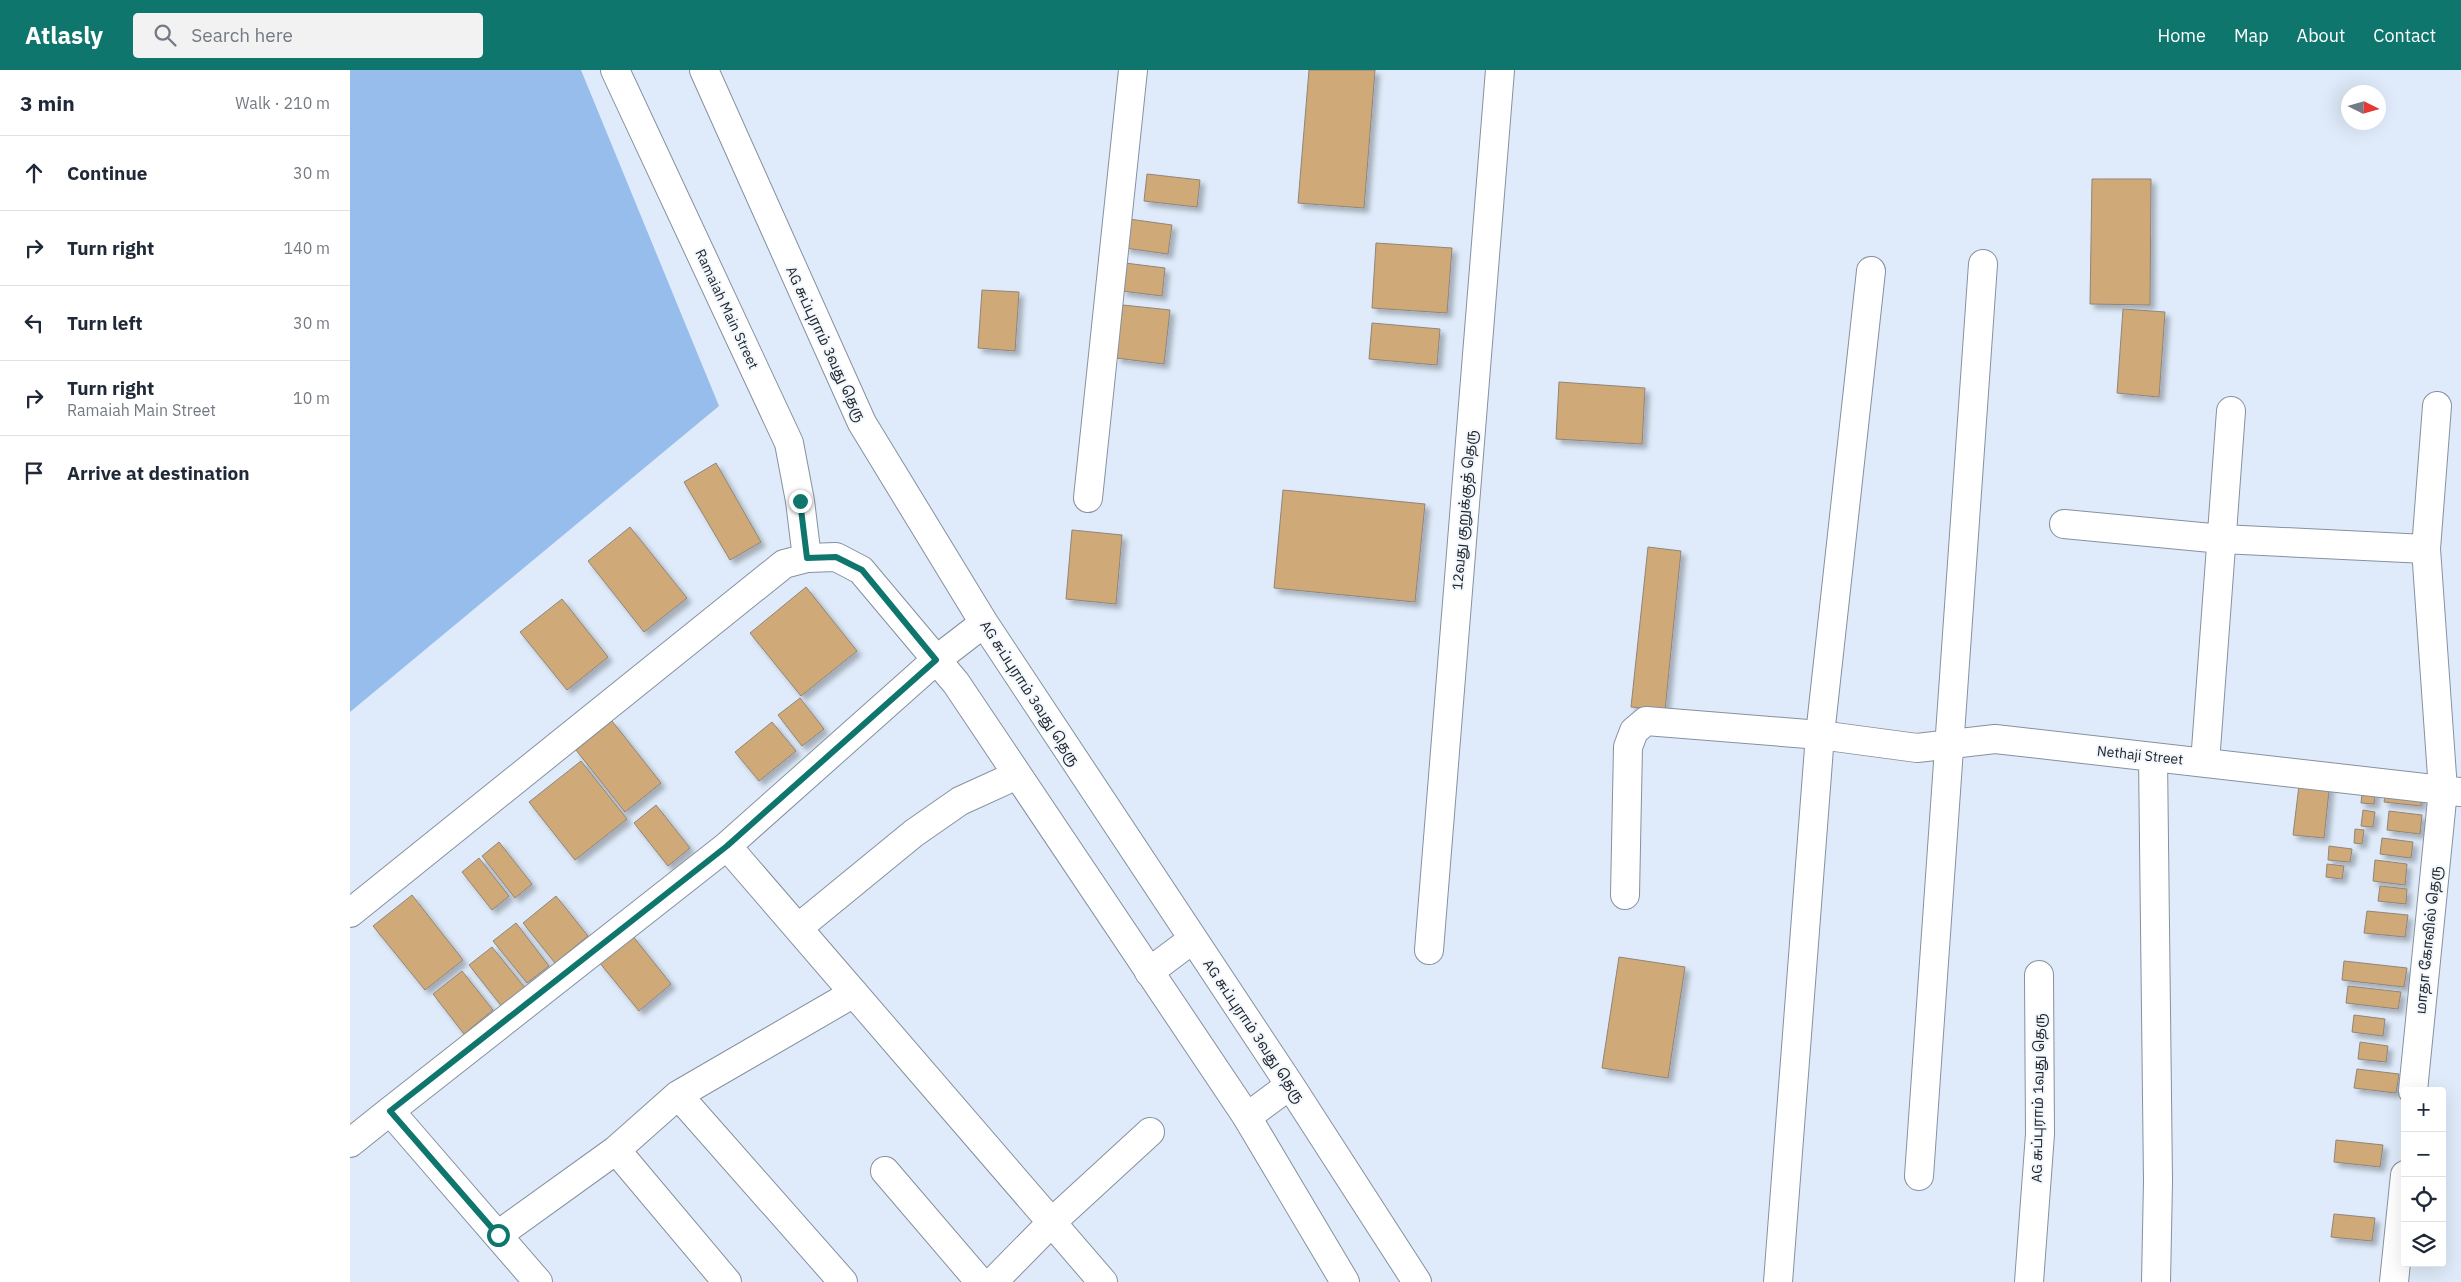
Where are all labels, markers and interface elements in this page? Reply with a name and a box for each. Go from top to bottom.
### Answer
search box [133,13,483,58]
text: Atlasly [25,19,103,51]
icon: search [151,21,179,49]
text: Search here [191,23,293,47]
text: Home [2158,24,2206,47]
text: Map [2234,24,2269,47]
text: About [2297,24,2345,47]
text: Contact [2373,24,2436,47]
north arrow [2341,85,2386,130]
text: 3 min [20,89,75,117]
text: Walk · 210 m [235,93,330,113]
icon: ahead [20,159,48,187]
text: Continue [67,161,147,185]
text: 30 m [293,163,330,183]
icon: right [20,234,48,262]
text: Turn right [67,236,154,260]
text: 140 m [283,238,330,258]
street label: Ramaiah Main Street [691,246,763,372]
street label: AG சுப்புராம் 3வது தெரு [781,263,870,425]
icon: left [20,309,48,337]
text: Turn left [67,311,143,335]
text: 30 m [293,313,330,333]
text: Turn right [67,376,154,400]
icon: right [20,384,48,412]
text: 10 m [293,388,330,408]
text: Ramaiah Main Street [67,400,216,420]
street label: 12வது குறுக்குத் தெரு [1448,429,1481,591]
icon: arrive [20,459,48,487]
text: Arrive at destination [67,461,250,485]
route end [789,490,812,513]
street label: AG சுப்புராம் 3வது தெரு [975,617,1084,770]
street label: Nethaji Street [2096,742,2184,768]
street label: மாதா கோவில் தெரு [2411,865,2446,1015]
street label: AG சுப்புராம் 3வது தெரு [1198,956,1309,1107]
street label: AG சுப்புராம் 1வது தெரு [2028,1013,2049,1183]
map controls [2401,1087,2446,1267]
button: + [2401,1087,2446,1132]
button: − [2401,1132,2446,1177]
button: locate [2401,1177,2446,1222]
button: layers [2401,1222,2446,1267]
route start [487,1224,510,1247]

